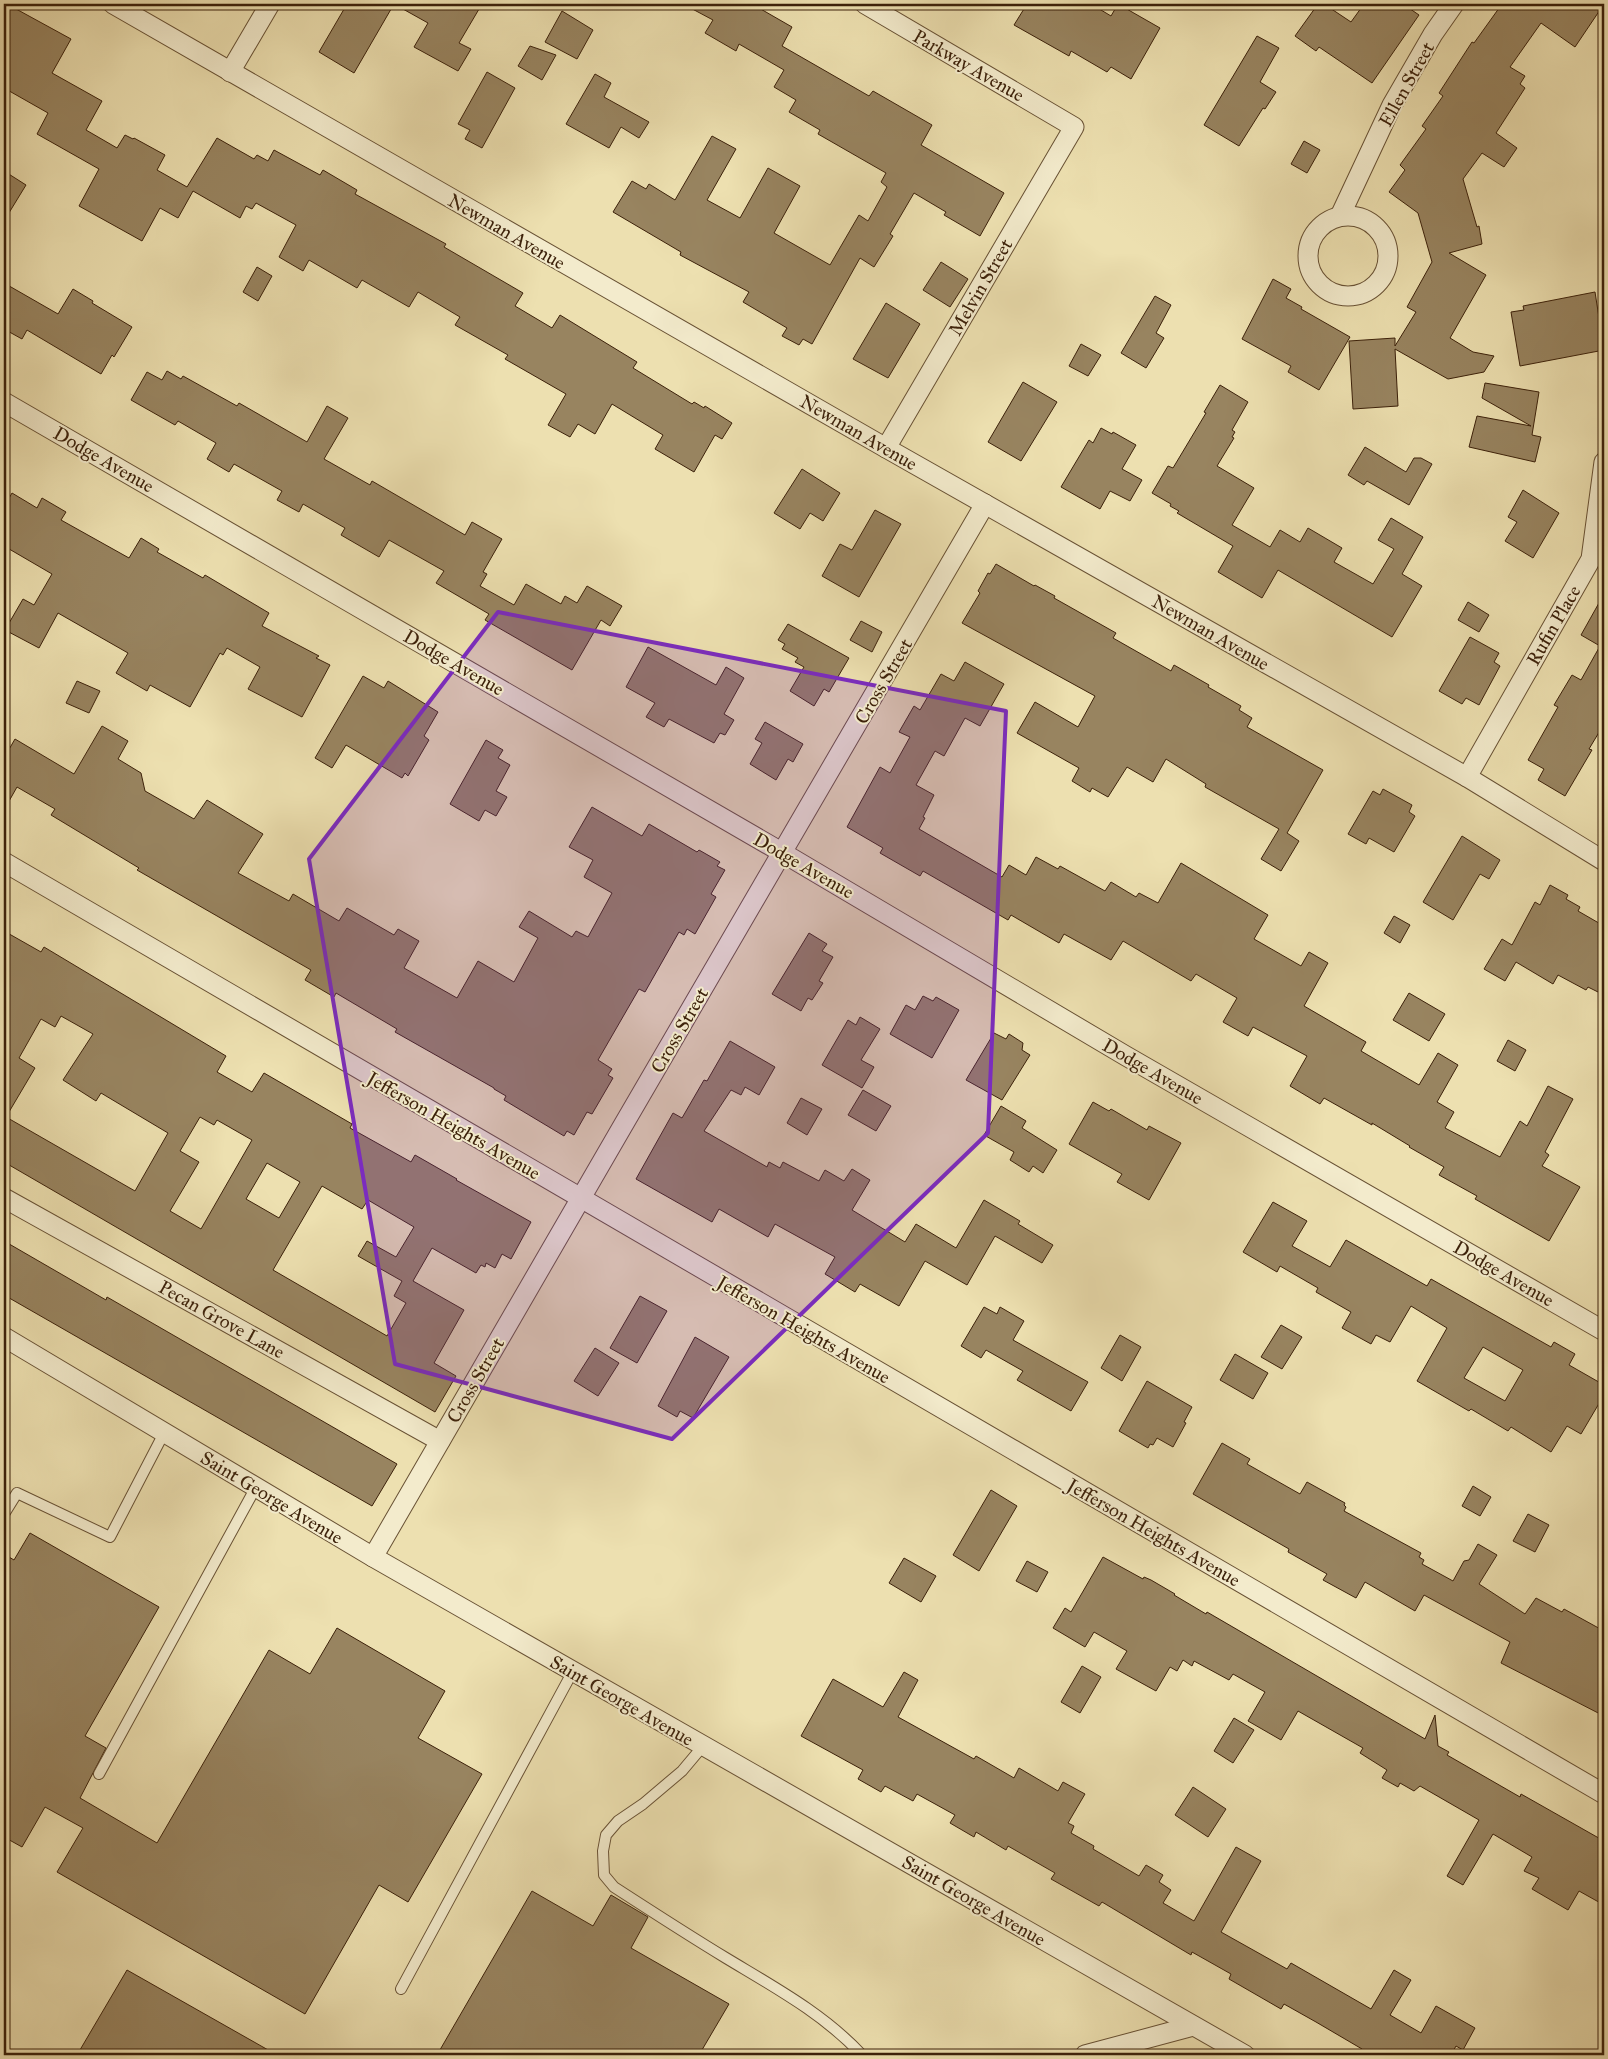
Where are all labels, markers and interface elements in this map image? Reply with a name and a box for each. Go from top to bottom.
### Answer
street label: Parkway Avenue [909,24,1029,107]
street label: Ellen Street [1374,38,1439,131]
street label: Newman Avenue [444,189,570,274]
street label: Melvin Street [943,234,1018,340]
street label: Newman Avenue [796,390,922,475]
street label: Dodge Avenue [49,421,158,498]
street label: Rufin Place [1521,581,1586,669]
street label: Newman Avenue [1148,590,1274,675]
street label: Dodge Avenue [399,624,508,701]
street label: Cross Street [850,634,917,728]
street label: Dodge Avenue [749,827,858,904]
street label: Cross Street [646,983,713,1077]
street label: Dodge Avenue [1098,1033,1207,1110]
street label: Jefferson Heights Avenue [361,1065,545,1185]
street label: Dodge Avenue [1449,1235,1558,1312]
street label: Jefferson Heights Avenue [711,1269,895,1389]
street label: Pecan Grove Lane [155,1275,289,1364]
street label: Cross Street [442,1333,509,1427]
street label: Saint George Avenue [196,1446,347,1550]
street label: Jefferson Heights Avenue [1061,1472,1245,1592]
street label: Saint George Avenue [545,1650,698,1752]
street label: Saint George Avenue [897,1850,1050,1952]

